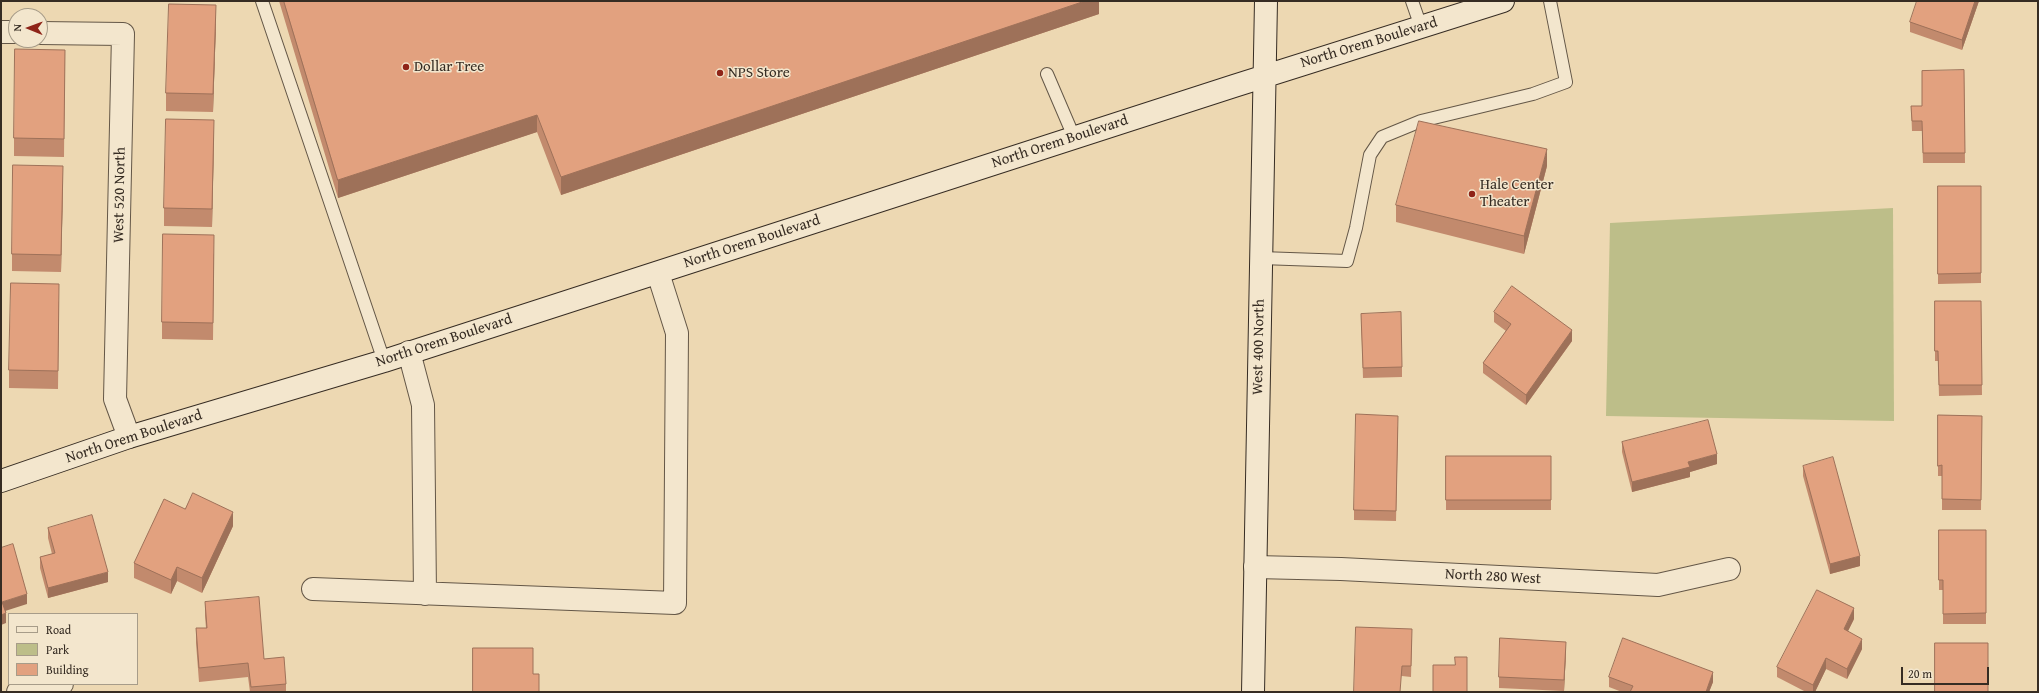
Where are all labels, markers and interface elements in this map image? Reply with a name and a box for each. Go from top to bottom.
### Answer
north arrow [8,8,48,48]
street label: North Orem Boulevard [1298,14,1440,72]
text: N [9,24,25,32]
place label: Dollar Tree [414,58,484,76]
marker: Dollar Tree [401,62,411,72]
place label: NPS Store [728,64,790,82]
marker: NPS Store [715,68,725,78]
street label: North Orem Boulevard [990,111,1130,173]
street label: West 520 North [110,147,130,243]
place label: Hale Center Theater [1480,176,1554,211]
marker: Hale Center Theater [1467,189,1477,199]
street label: North Orem Boulevard [682,211,822,273]
street label: West 400 North [1249,299,1269,395]
street label: North Orem Boulevard [374,310,514,372]
street label: North Orem Boulevard [64,406,204,468]
street label: North 280 West [1445,565,1541,589]
legend [8,613,138,685]
text: Road [46,621,71,638]
text: Park [46,641,69,658]
scale bar [1903,659,1991,685]
text: Building [46,661,89,678]
text: 20 m [1908,665,1932,682]

